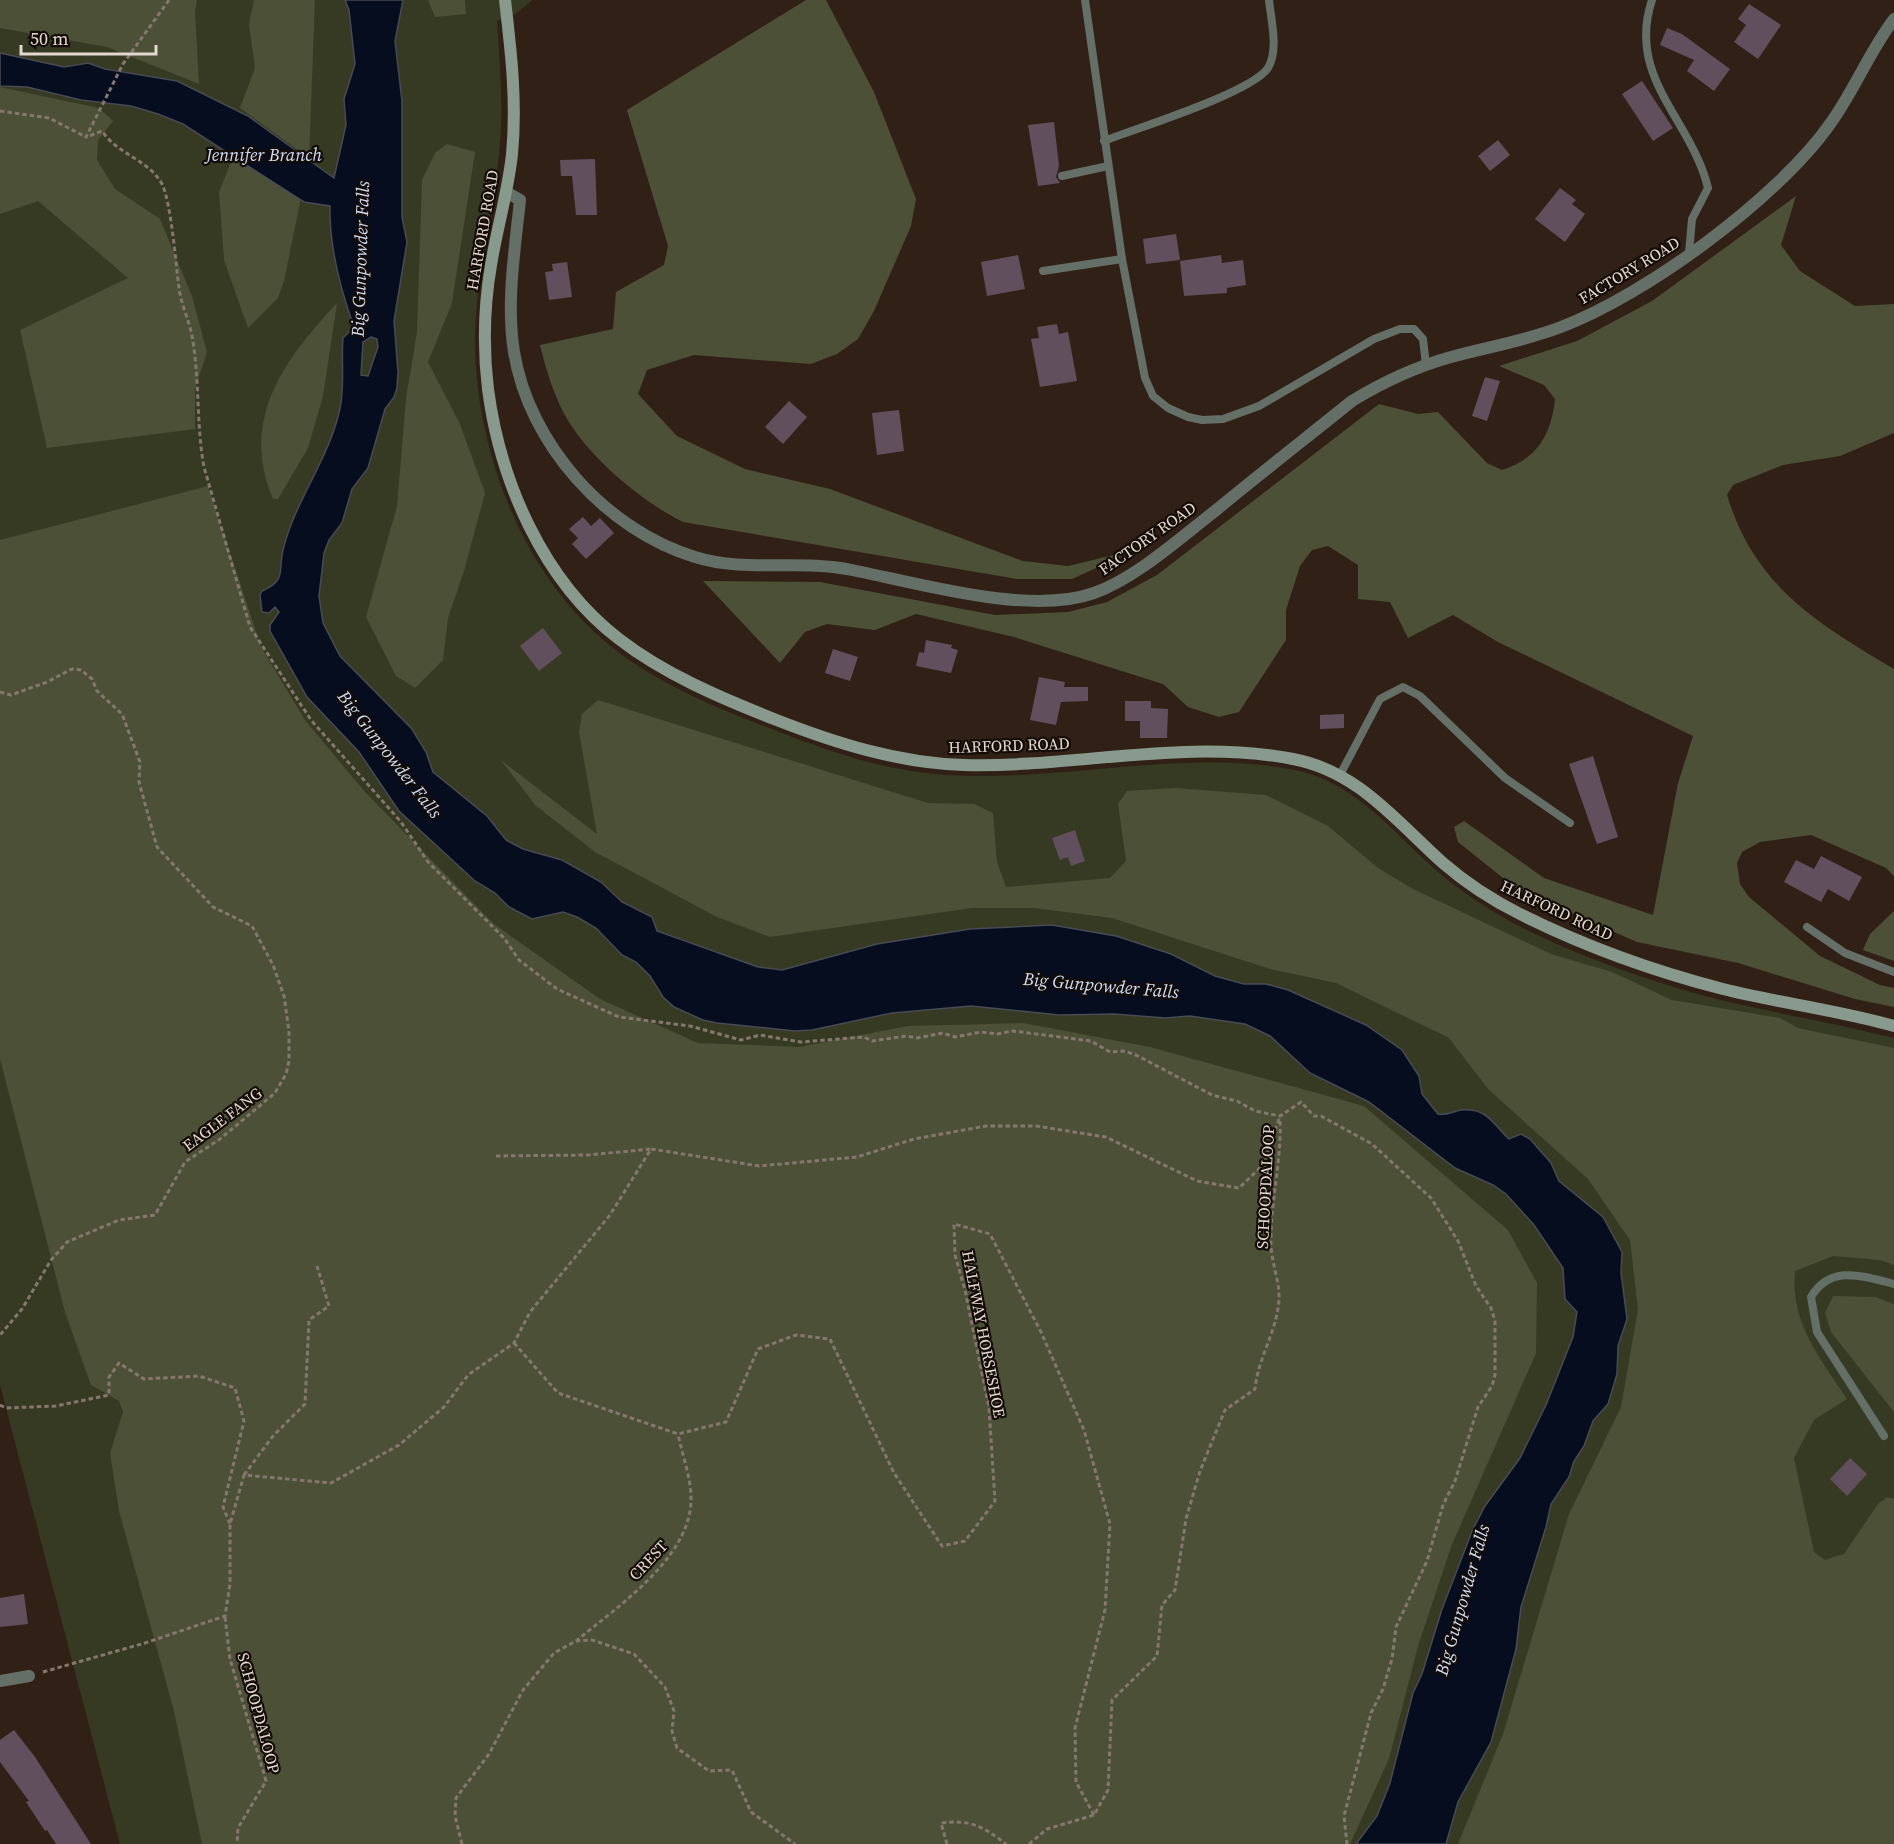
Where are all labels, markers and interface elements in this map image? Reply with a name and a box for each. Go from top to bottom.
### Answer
scale bar [21,18,156,56]
text: 50 m [30,26,68,51]
water label: Jennifer Branch [203,142,322,167]
street label: HARFORD ROAD [461,168,503,292]
water label: Big Gunpowder Falls [345,180,375,338]
street label: FACTORY ROAD [1574,231,1684,309]
street label: FACTORY ROAD [1094,496,1200,580]
water label: Big Gunpowder Falls [331,684,448,824]
street label: HARFORD ROAD [948,732,1070,758]
street label: HARFORD ROAD [1497,874,1617,946]
water label: Big Gunpowder Falls [1021,966,1180,1004]
street label: EAGLE FANG [178,1082,266,1156]
street label: SCHOOPDALOOP [1251,1124,1279,1250]
street label: HALFWAY HORSESHOE [957,1249,1011,1420]
water label: Big Gunpowder Falls [1428,1521,1496,1679]
street label: CREST [624,1535,673,1585]
street label: SCHOOPDALOOP [232,1650,286,1776]

